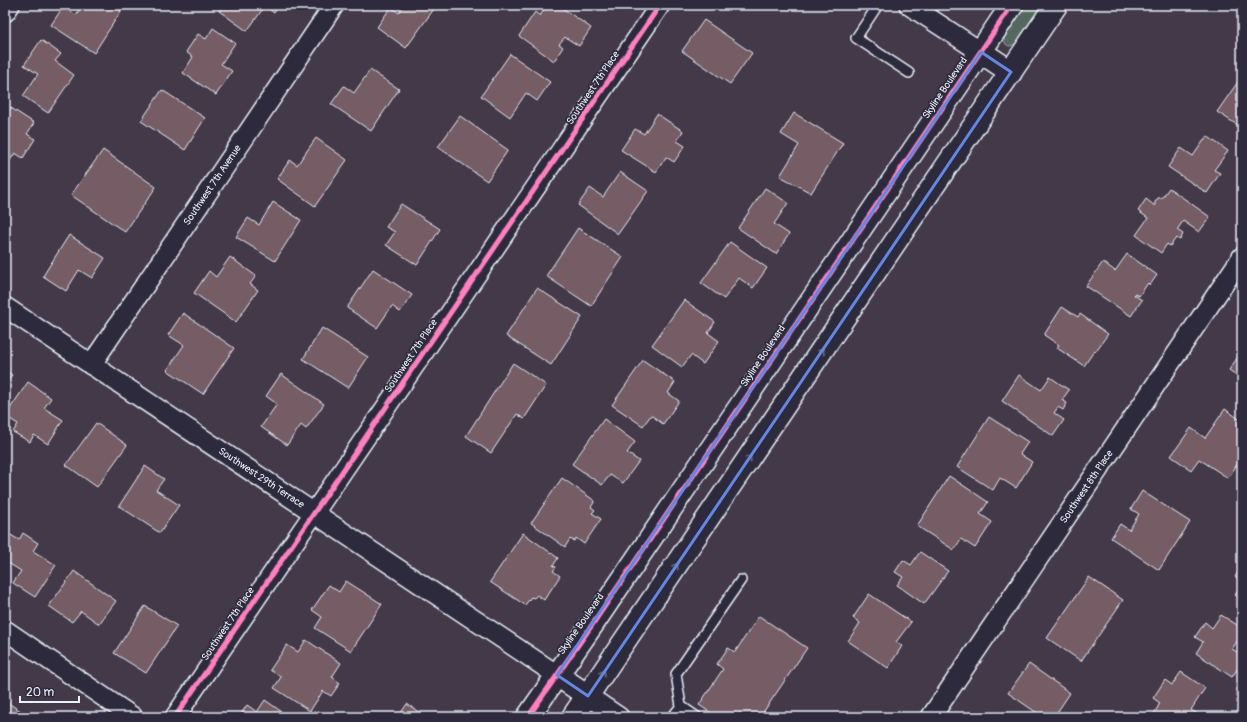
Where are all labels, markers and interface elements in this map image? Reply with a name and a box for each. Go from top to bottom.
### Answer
street label: Southwest 7th Place [564,49,622,127]
street label: Skyline Boulevard [920,55,970,121]
street label: Southwest 7th Avenue [181,143,244,228]
street label: Southwest 7th Place [382,317,440,395]
street label: Skyline Boulevard [738,323,788,389]
one-way arrow [818,348,825,355]
street label: Southwest 29th Terrace [216,445,307,511]
street label: Southwest 8th Place [1058,448,1116,526]
one-way arrow [744,455,752,462]
one-way arrow [671,563,678,570]
street label: Southwest 7th Place [199,585,257,663]
street label: Skyline Boulevard [555,591,607,657]
one-way arrow [598,670,606,677]
scale bar [20,678,79,704]
text: 20 m [26,685,55,700]

